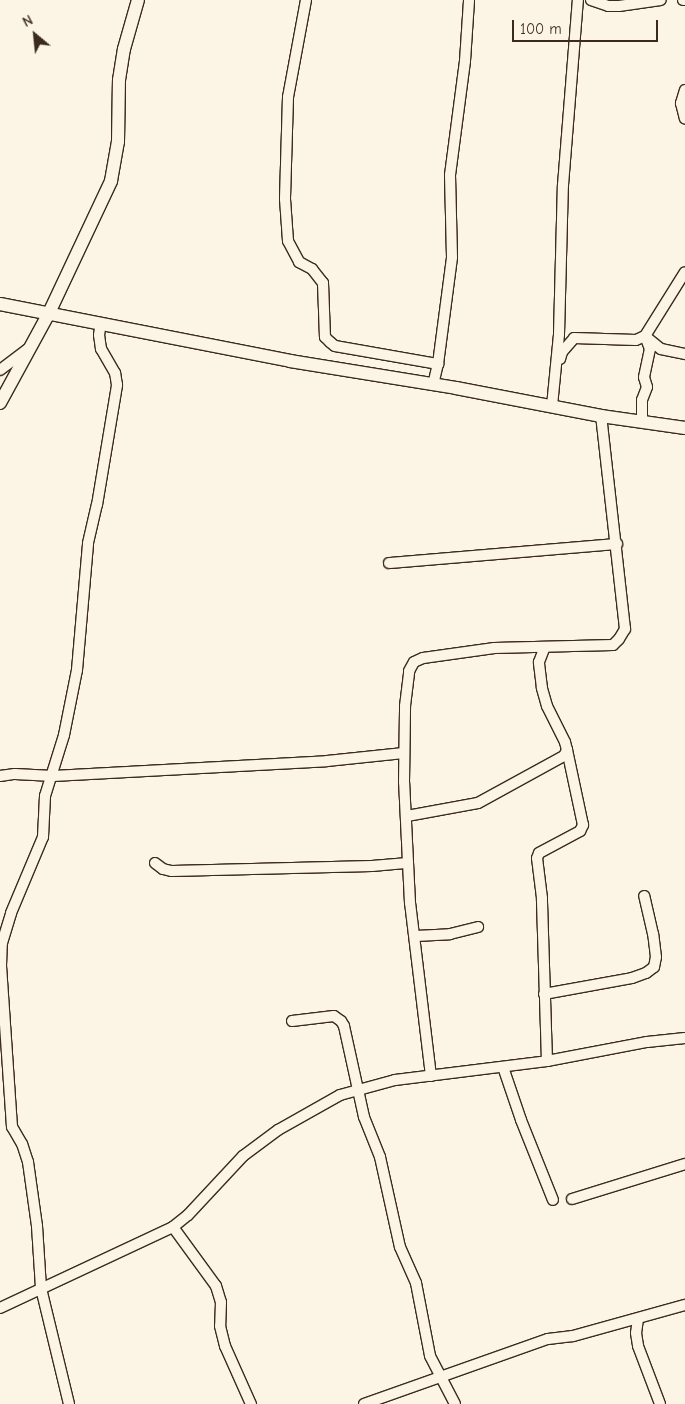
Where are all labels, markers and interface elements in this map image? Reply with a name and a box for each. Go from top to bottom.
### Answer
north arrow [10,10,60,60]
scale bar [515,10,661,42]
text: N [20,12,36,31]
text: 100 m [520,20,562,38]

